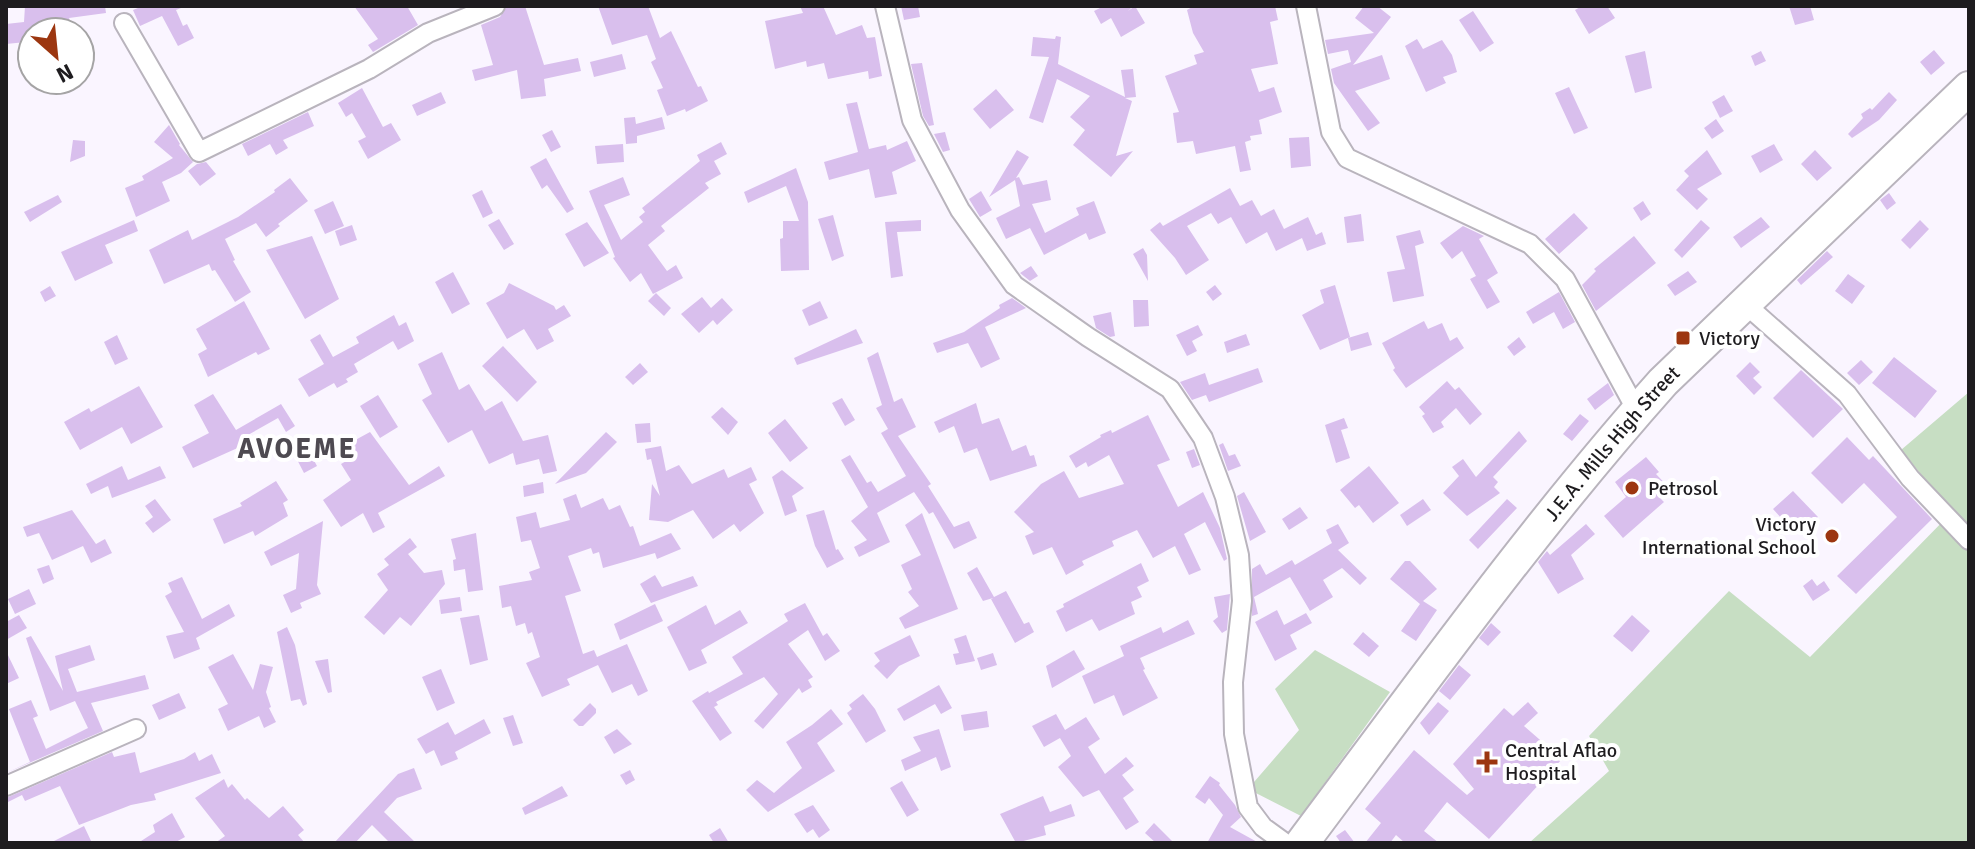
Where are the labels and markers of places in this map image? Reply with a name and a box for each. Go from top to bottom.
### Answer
place label: Victory [1699,326,1760,351]
marker: Victory [1674,329,1692,347]
place label: Petrosol [1648,476,1718,501]
marker: Petrosol [1623,479,1641,497]
place label: Victory International School [1642,512,1817,560]
marker: Victory International School [1823,527,1841,545]
place label: Central Aflao Hospital [1505,738,1617,786]
marker: Central Aflao Hospital [1476,751,1498,773]

